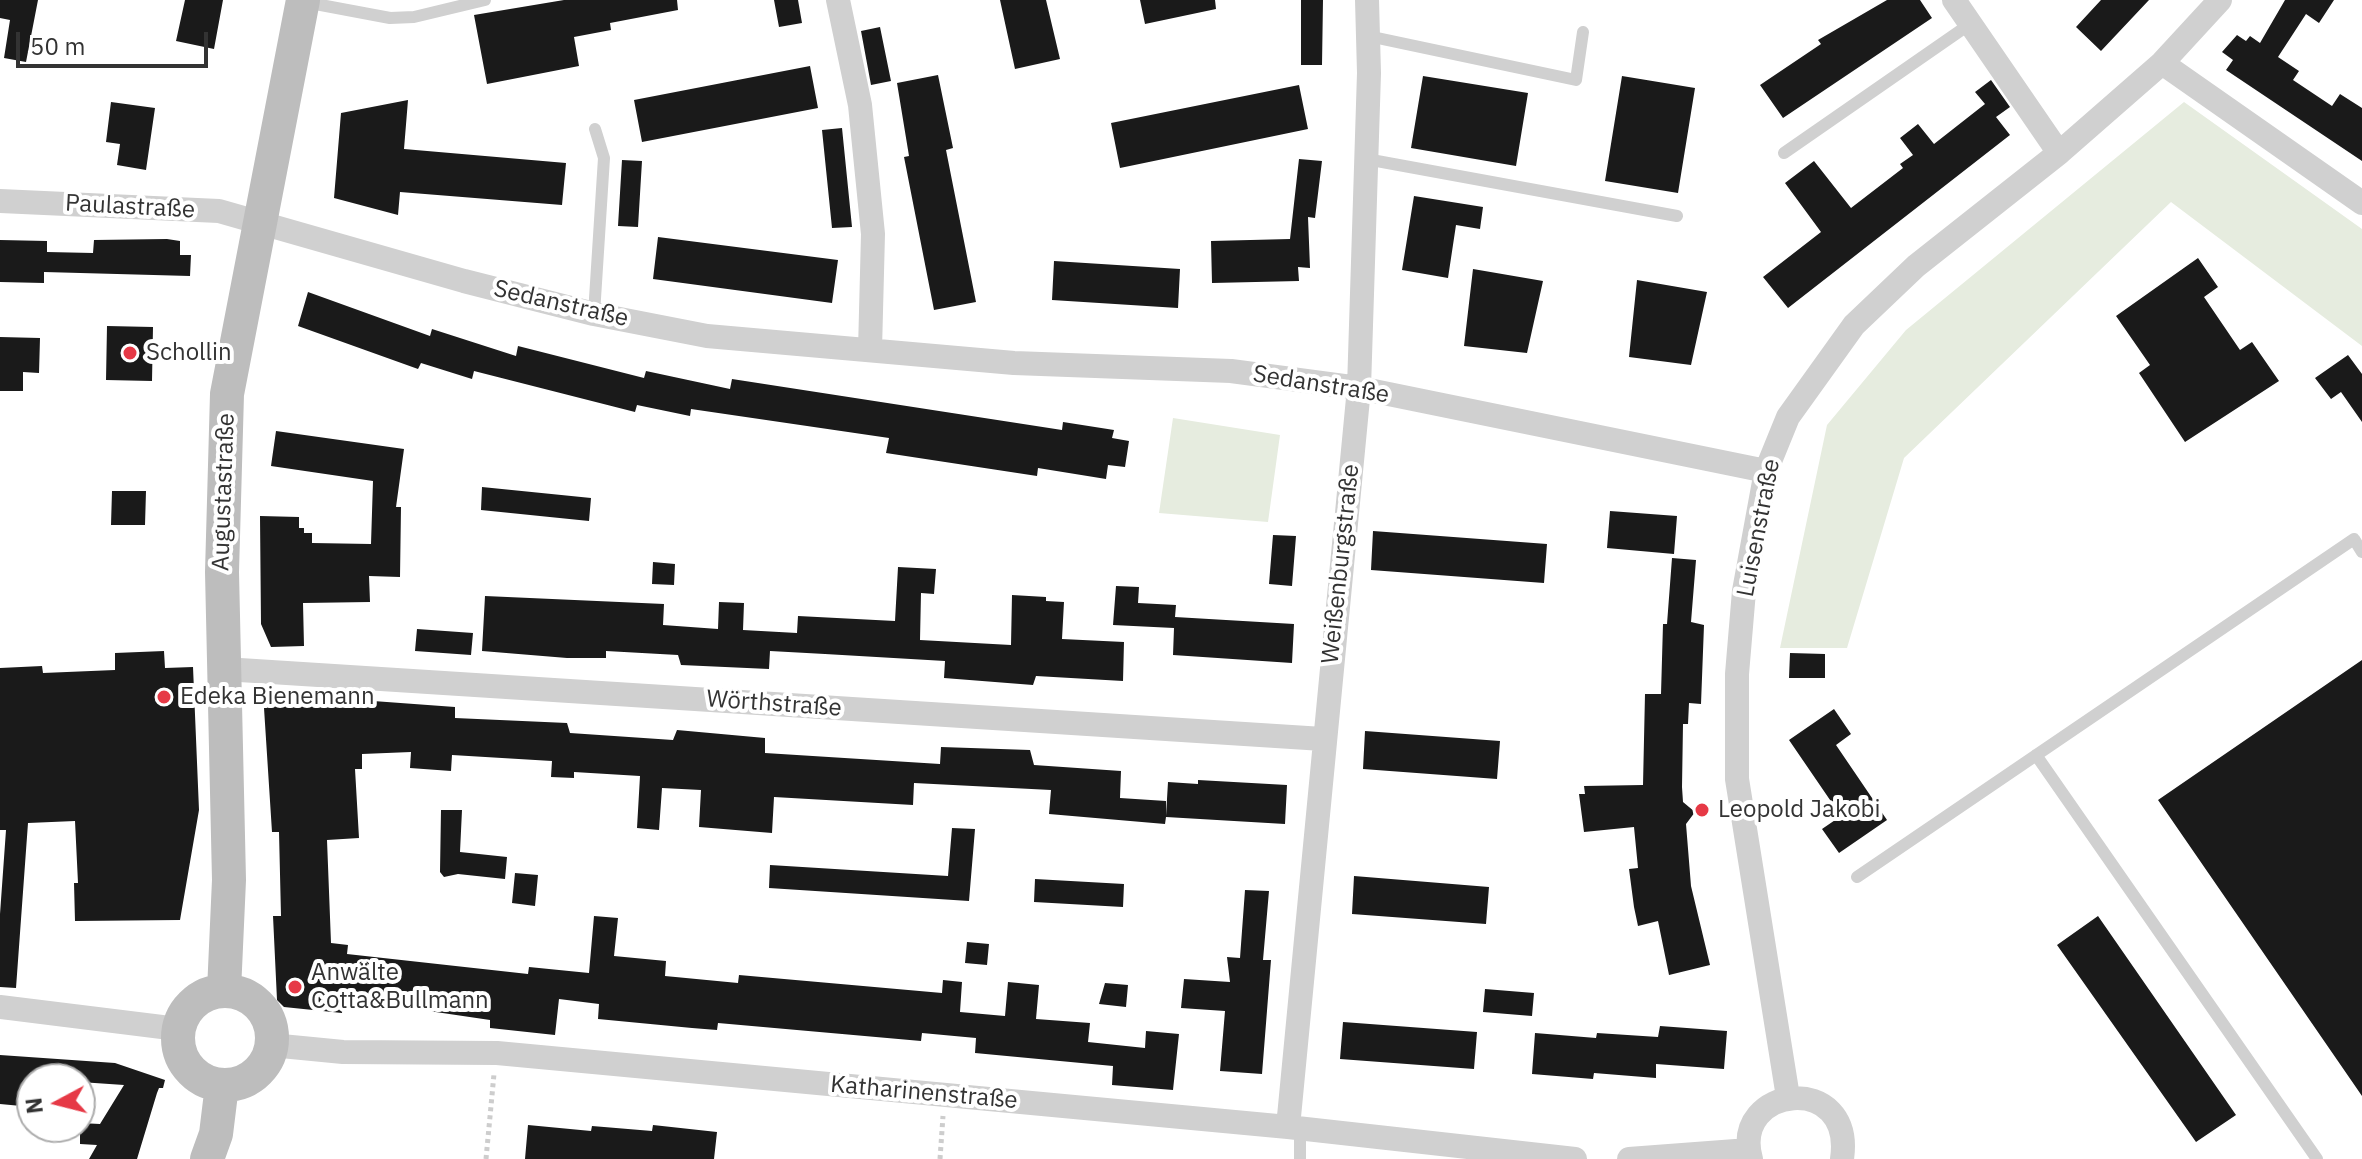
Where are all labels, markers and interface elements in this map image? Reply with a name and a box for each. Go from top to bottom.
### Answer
scale bar [20,16,212,66]
text: 50 m [30,30,85,62]
street label: Paulastraße [64,189,196,225]
street label: Sedanstraße [491,275,631,333]
place label: Schollin [146,339,232,367]
marker: Schollin [121,344,139,362]
street label: Sedanstraße [1251,360,1391,410]
street label: Augustastraße [207,413,241,571]
street label: Luisenstraße [1732,457,1786,599]
street label: Weißenburgstraße [1316,463,1366,665]
place label: Edeka Bienemann [180,683,375,711]
street label: Wörthstraße [705,685,843,723]
marker: Edeka Bienemann [155,688,173,706]
place label: Leopold Jakobi [1718,796,1881,824]
marker: Leopold Jakobi [1693,801,1711,819]
place label: Anwälte Cotta&Bullmann [311,959,489,1015]
marker: Anwälte Cotta&Bullmann [286,978,304,996]
north arrow [16,1063,96,1143]
street label: Katharinenstraße [829,1070,1019,1116]
text: N [18,1096,49,1115]

